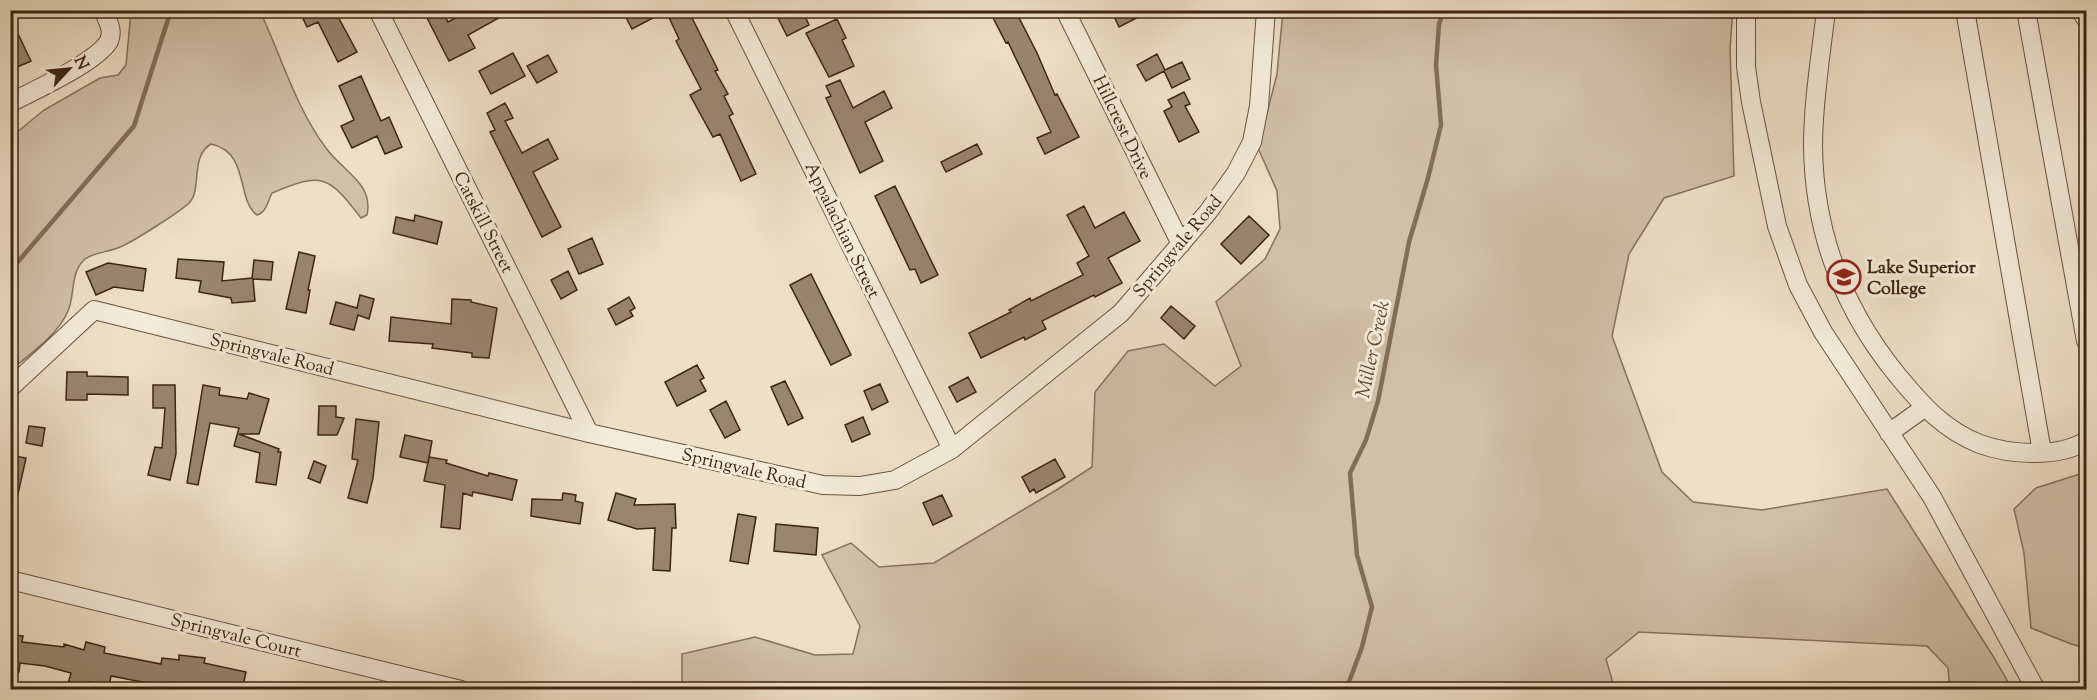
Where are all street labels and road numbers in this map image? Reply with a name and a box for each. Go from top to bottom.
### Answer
street label: Hillcrest Drive [1085,71,1158,184]
street label: Appalachian Street [797,158,885,303]
street label: Catskill Street [445,168,519,278]
street label: Springvale Road [1128,190,1229,304]
street label: Springvale Road [207,328,336,384]
street label: Springvale Road [679,443,808,497]
street label: Springvale Court [167,608,304,666]

